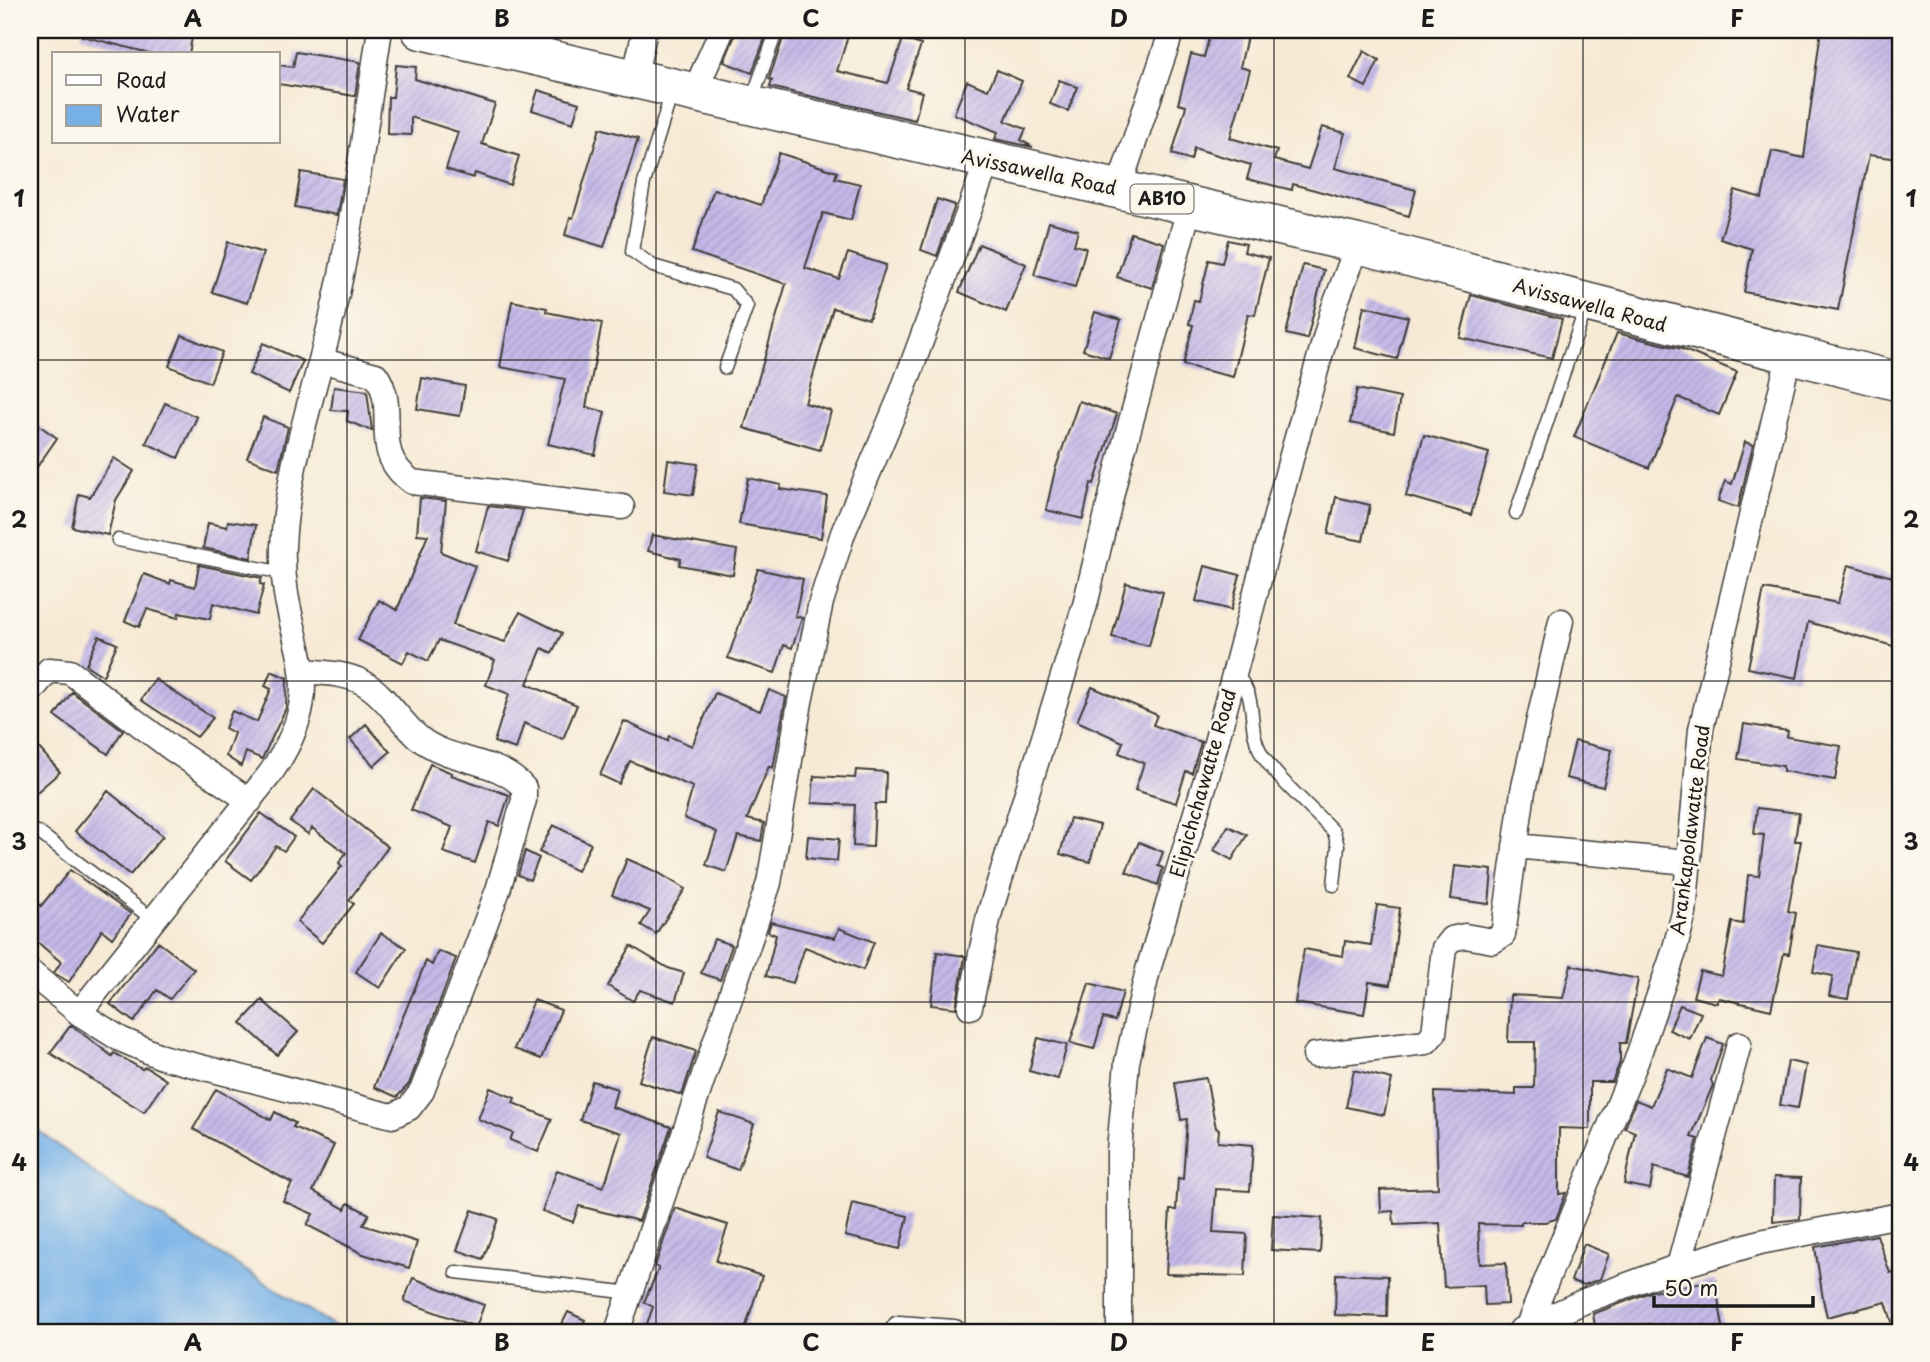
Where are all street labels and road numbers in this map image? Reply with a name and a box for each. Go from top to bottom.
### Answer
street label: Avissawella Road [959,141,1119,201]
road number: AB10 [1130,184,1194,214]
street label: Avissawella Road [1510,270,1670,338]
street label: Elipichchawatte Road [1162,685,1242,880]
street label: Arankapolawatte Road [1662,723,1716,937]

